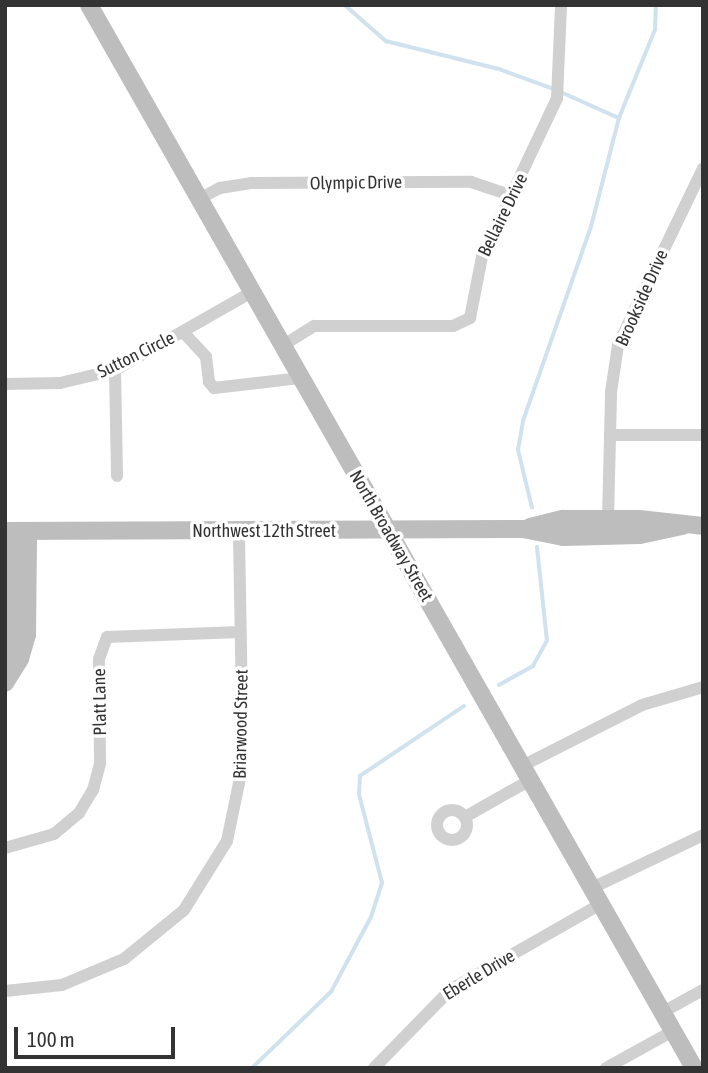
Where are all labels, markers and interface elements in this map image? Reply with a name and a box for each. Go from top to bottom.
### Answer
street label: Bellaire Drive [474,170,532,260]
street label: Olympic Drive [310,171,402,195]
street label: Brookside Drive [611,246,673,350]
street label: Sutton Circle [94,327,178,383]
street label: North Broadway Street [345,466,437,606]
street label: Northwest 12th Street [192,520,336,542]
street label: Platt Lane [89,668,111,736]
street label: Briarwood Street [229,669,253,779]
street label: Eberle Drive [439,945,519,1005]
scale bar [18,1014,178,1058]
text: 100 m [27,1027,75,1051]

